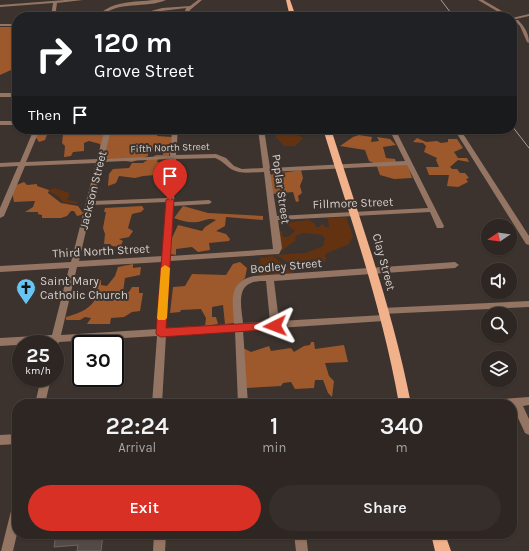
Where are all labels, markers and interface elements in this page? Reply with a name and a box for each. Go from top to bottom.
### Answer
text: 120 m [94,26,172,59]
icon: right [28,28,80,80]
text: Grove Street [94,60,194,82]
icon: arrive [69,104,91,126]
text: Then [28,106,61,124]
street label: Fifth North Street [130,141,210,155]
street label: Jackson Street [76,149,110,231]
street label: Poplar Street [269,153,293,225]
pin [153,159,187,200]
icon: arrive [159,165,181,187]
street label: Fillmore Street [312,195,394,211]
north arrow [481,219,517,255]
map controls [481,219,517,387]
street label: Clay Street [370,232,398,293]
street label: Third North Street [52,241,151,261]
street label: Bodley Street [250,256,323,276]
button: sound [481,263,517,299]
place label: Saint Mary Catholic Church [40,274,128,302]
church icon: Saint Mary Catholic Church [15,277,37,305]
position arrow [254,305,296,347]
button: search [481,307,517,343]
speed limit sign: 30 [72,335,124,387]
text: 25 [26,344,50,367]
button: layers [481,351,517,387]
text: km/h [25,365,51,377]
text: 22:24 [106,412,169,440]
text: 1 [270,412,278,440]
text: 340 [380,412,423,440]
text: Arrival [118,440,156,455]
text: min [262,440,286,455]
text: m [396,440,408,455]
button: Exit [28,485,261,531]
button: Share [269,485,501,531]

